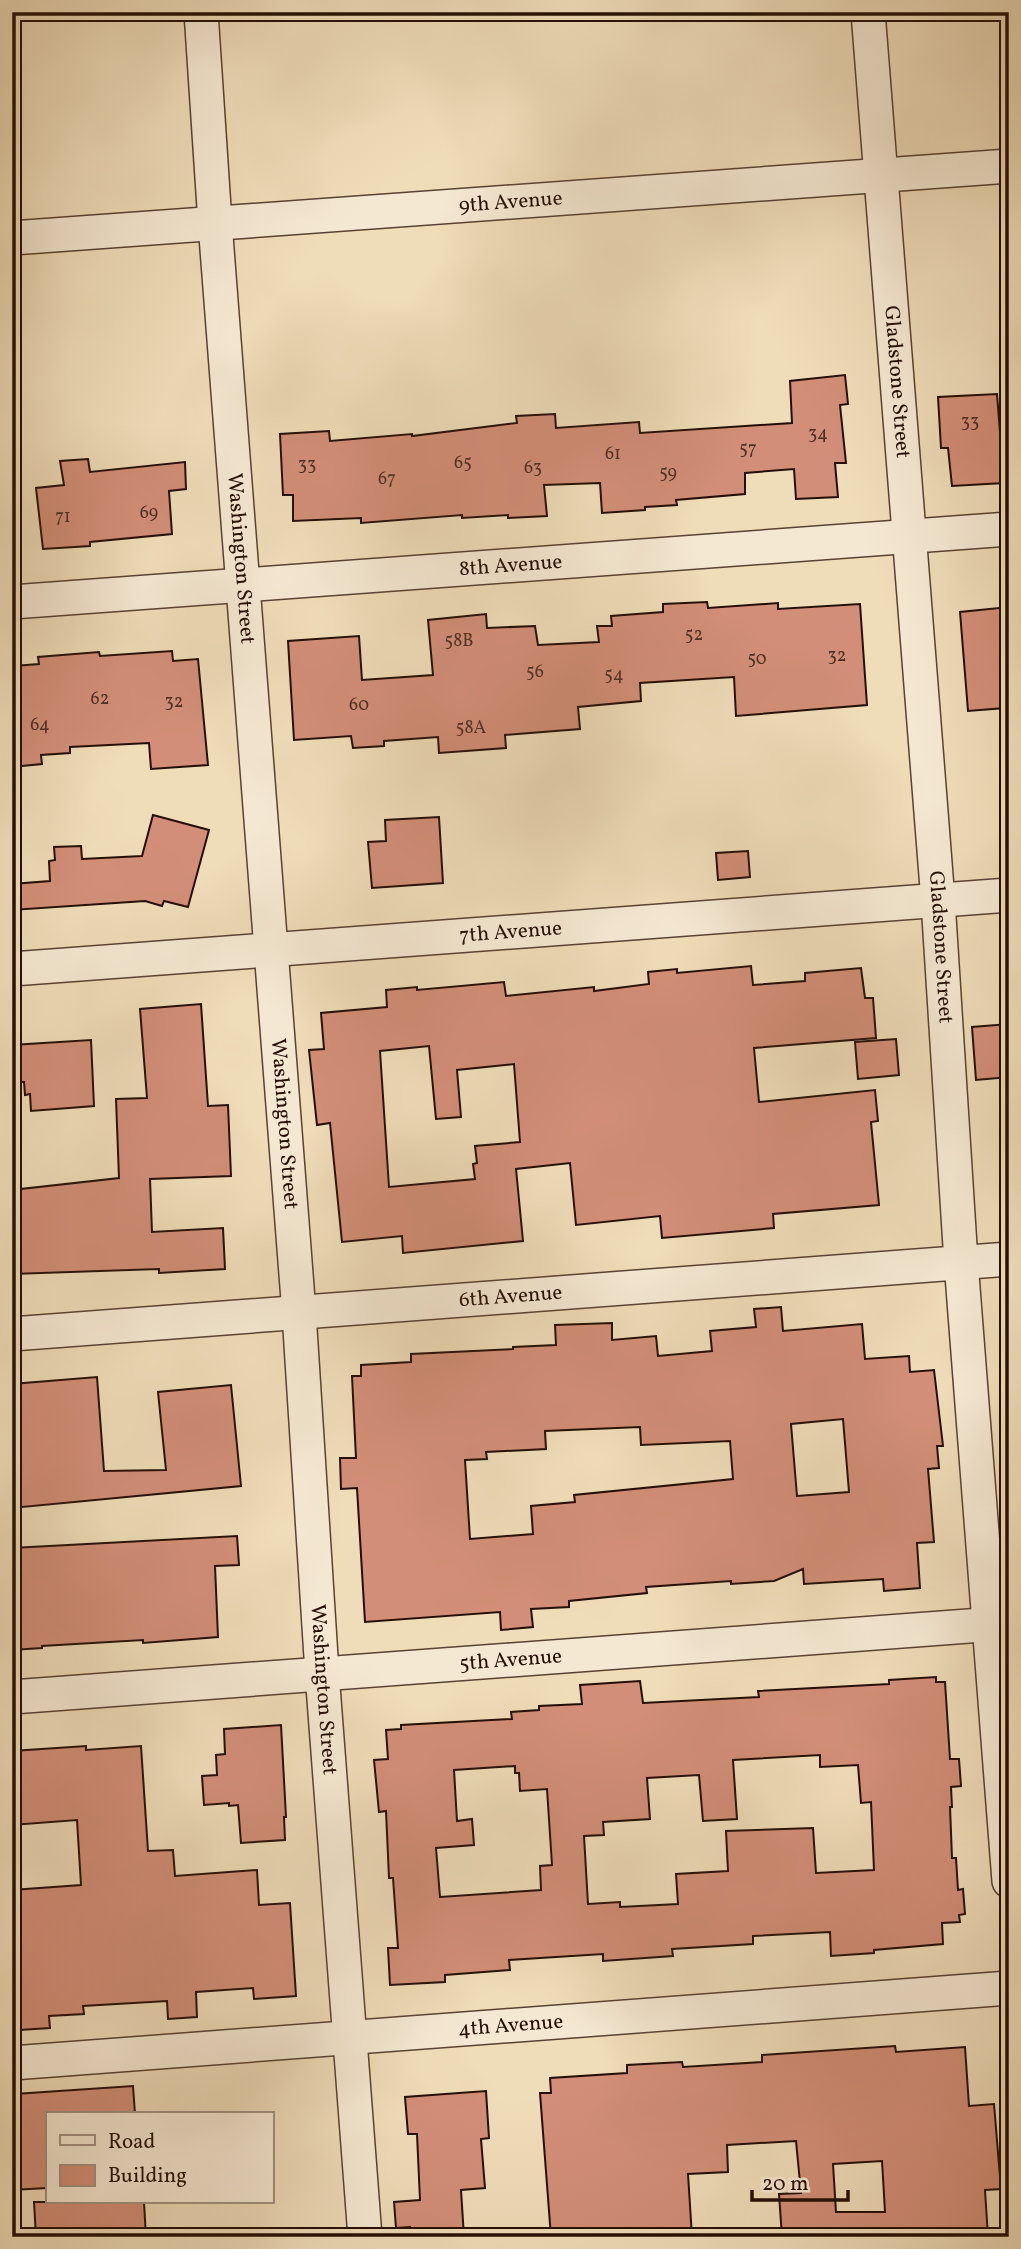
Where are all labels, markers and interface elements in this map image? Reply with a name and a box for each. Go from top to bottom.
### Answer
street label: 9th Avenue [458,184,564,220]
street label: Gladstone Street [877,304,918,459]
house number: 33 [961,410,979,435]
house number: 34 [808,422,828,447]
house number: 57 [739,437,757,462]
house number: 61 [605,442,621,467]
house number: 65 [454,451,472,476]
house number: 33 [298,453,316,478]
house number: 63 [524,456,542,481]
house number: 59 [659,461,677,486]
house number: 67 [378,467,396,492]
street label: Washington Street [220,472,262,645]
house number: 69 [140,501,158,526]
house number: 71 [55,505,71,530]
street label: 8th Avenue [458,547,563,584]
house number: 52 [685,623,703,648]
house number: 58B [444,629,474,654]
house number: 32 [828,644,846,669]
house number: 50 [747,647,767,672]
house number: 56 [526,660,544,685]
house number: 54 [604,663,624,688]
house number: 62 [91,687,109,712]
house number: 32 [165,690,183,715]
house number: 60 [349,693,369,718]
house number: 64 [30,713,50,738]
house number: 58A [456,716,487,741]
street label: Gladstone Street [921,870,960,1024]
street label: 7th Avenue [458,914,563,950]
street label: Washington Street [263,1037,305,1210]
street label: 6th Avenue [458,1278,563,1315]
street label: Washington Street [303,1603,344,1776]
street label: 5th Avenue [458,1642,563,1678]
street label: 4th Avenue [457,2007,564,2044]
legend [46,2112,273,2204]
text: Road [108,2128,155,2157]
scale bar [752,2158,848,2202]
text: Building [108,2162,187,2191]
text: 20 m [762,2170,808,2199]

